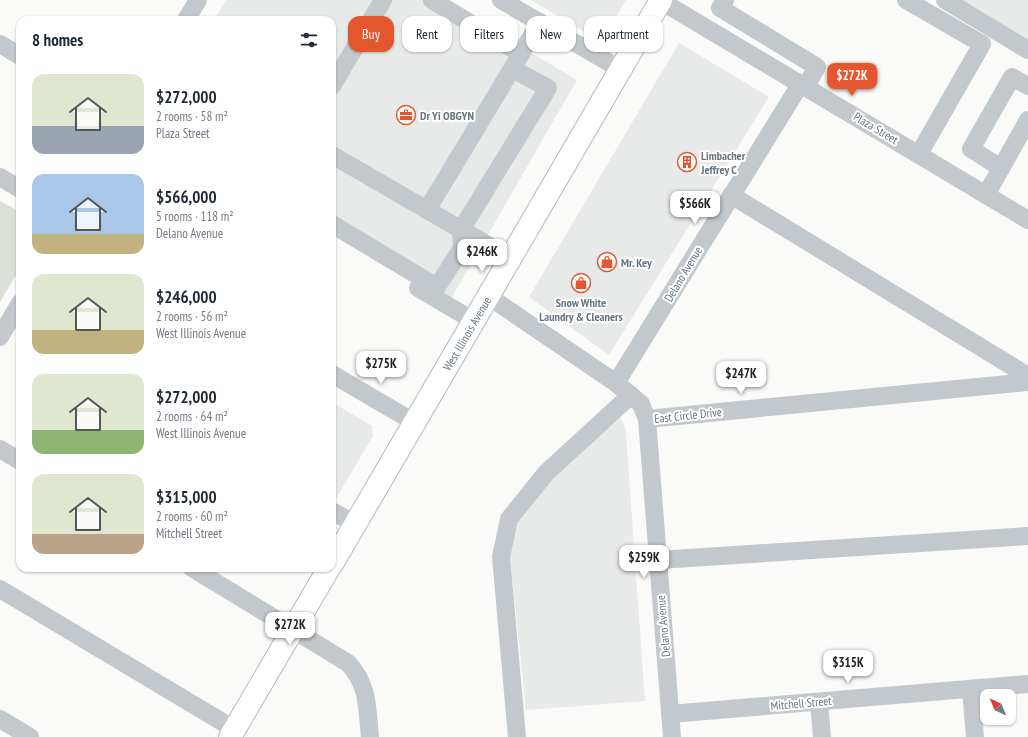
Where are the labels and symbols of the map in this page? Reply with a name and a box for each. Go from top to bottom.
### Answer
pin: $272K [824,63,880,97]
office icon: Dr Yi OBGYN [395,104,417,126]
place label: Dr Yi OBGYN [420,108,474,123]
street label: Plaza Street [851,109,902,148]
place label: Limbacher Jeffrey C [700,148,746,177]
building icon: Limbacher Jeffrey C [676,151,698,173]
pin: $566K [667,191,723,225]
pin: $246K [454,239,510,273]
street label: Delano Avenue [661,244,705,304]
shop icon: Mr. Key [596,251,618,273]
place label: Mr. Key [621,255,652,270]
shop icon: Snow White Laundry & Cleaners [570,272,592,294]
street label: West Illinois Avenue [439,294,494,373]
place label: Snow White Laundry & Cleaners [539,295,623,324]
pin: $275K [353,351,409,385]
pin: $247K [713,361,769,395]
street label: East Circle Drive [654,404,722,426]
pin: $259K [616,545,672,579]
street label: Delano Avenue [653,594,673,657]
pin: $272K [262,612,318,646]
pin: $315K [820,650,876,684]
north arrow [980,689,1016,725]
street label: Mitchell Street [770,693,833,713]

